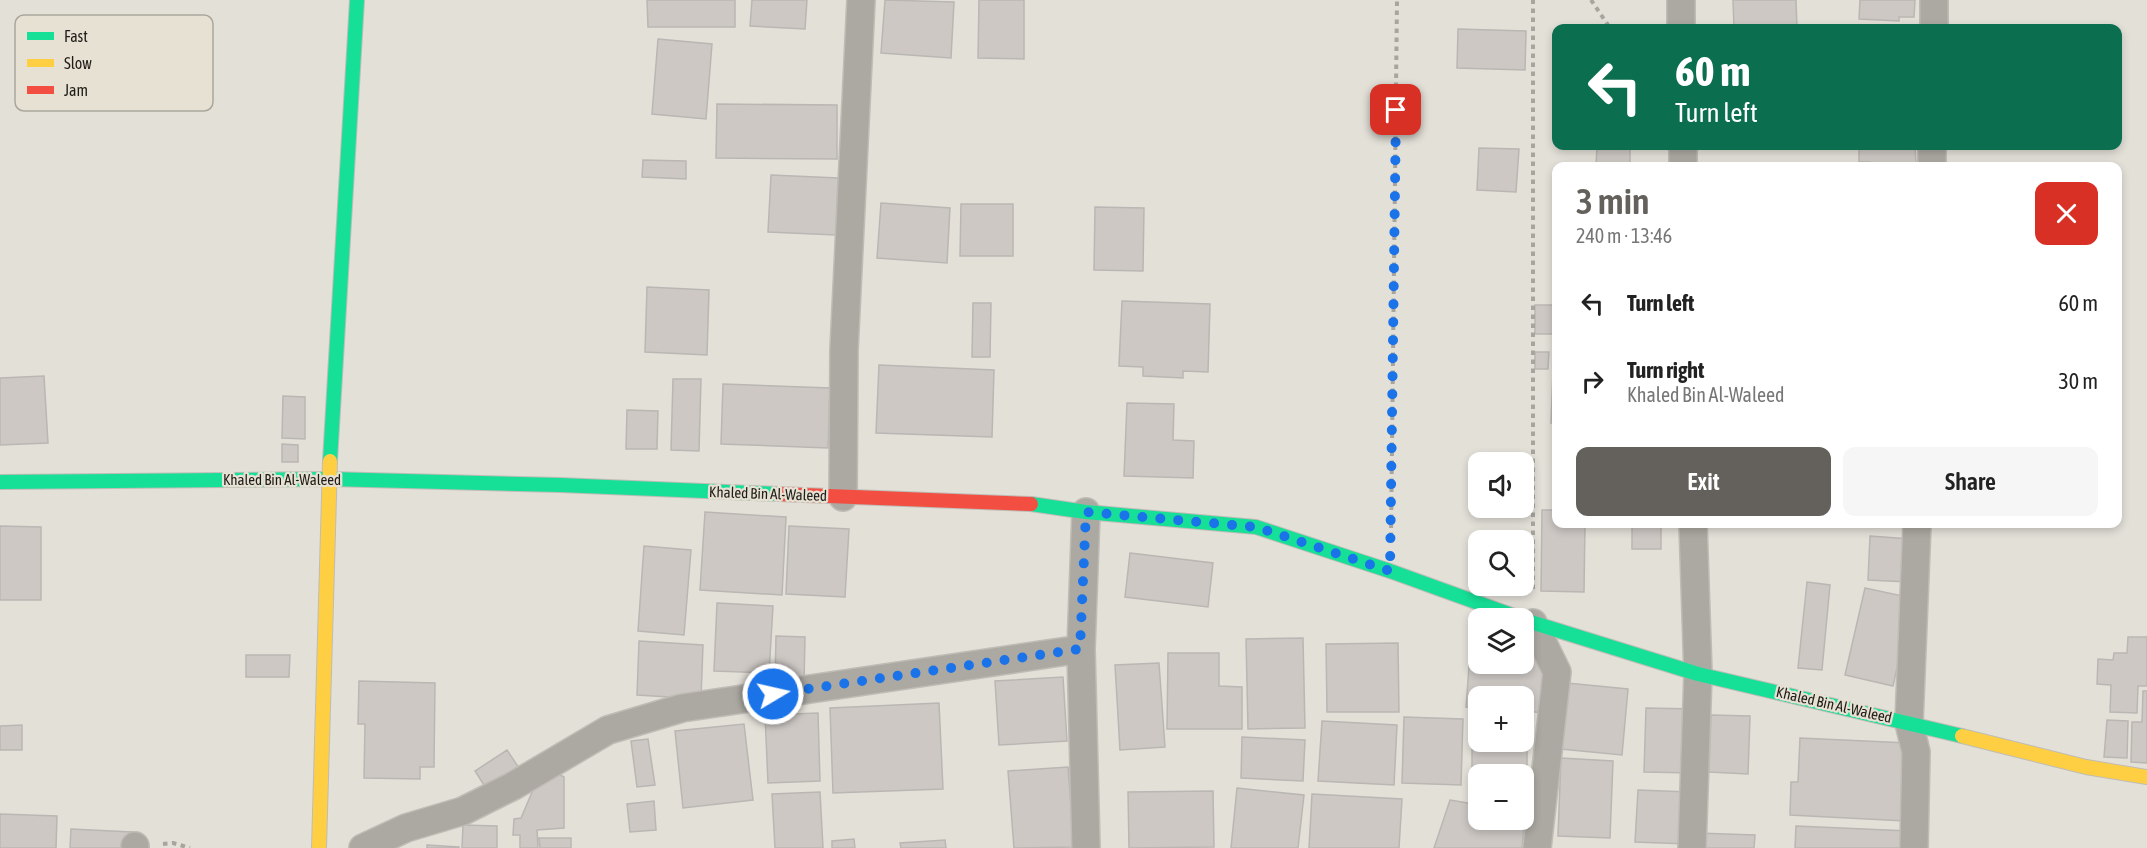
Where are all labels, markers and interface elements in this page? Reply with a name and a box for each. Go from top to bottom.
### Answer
legend [15,15,213,111]
text: Fast [64,27,88,45]
text: 60 m [1675,47,1750,95]
icon: left [1576,48,1654,126]
text: Slow [64,54,92,72]
text: Jam [64,81,88,99]
pin [1370,84,1421,135]
icon: arrive [1379,93,1412,126]
text: Turn left [1675,97,1758,128]
text: 3 min [1576,180,1650,222]
button: close [2035,182,2098,245]
text: 240 m · 13:46 [1576,224,1672,247]
icon: left [1576,287,1609,320]
text: Turn left [1627,290,1694,316]
text: 60 m [2058,290,2098,316]
text: Turn right [1627,357,1704,383]
icon: right [1576,365,1609,398]
text: 30 m [2058,368,2098,394]
text: Khaled Bin Al-Waleed [1627,383,1784,406]
button: Exit [1576,447,1831,516]
button: Share [1843,447,2098,516]
map controls [1468,452,1534,830]
button: sound [1468,452,1534,518]
street label: Khaled Bin Al-Waleed [223,471,341,488]
street label: Khaled Bin Al-Waleed [709,483,827,504]
button: search [1468,530,1534,596]
button: layers [1468,608,1534,674]
position arrow [741,662,805,726]
street label: Khaled Bin Al-Waleed [1775,683,1894,726]
button: + [1468,686,1534,752]
button: − [1468,764,1534,830]

